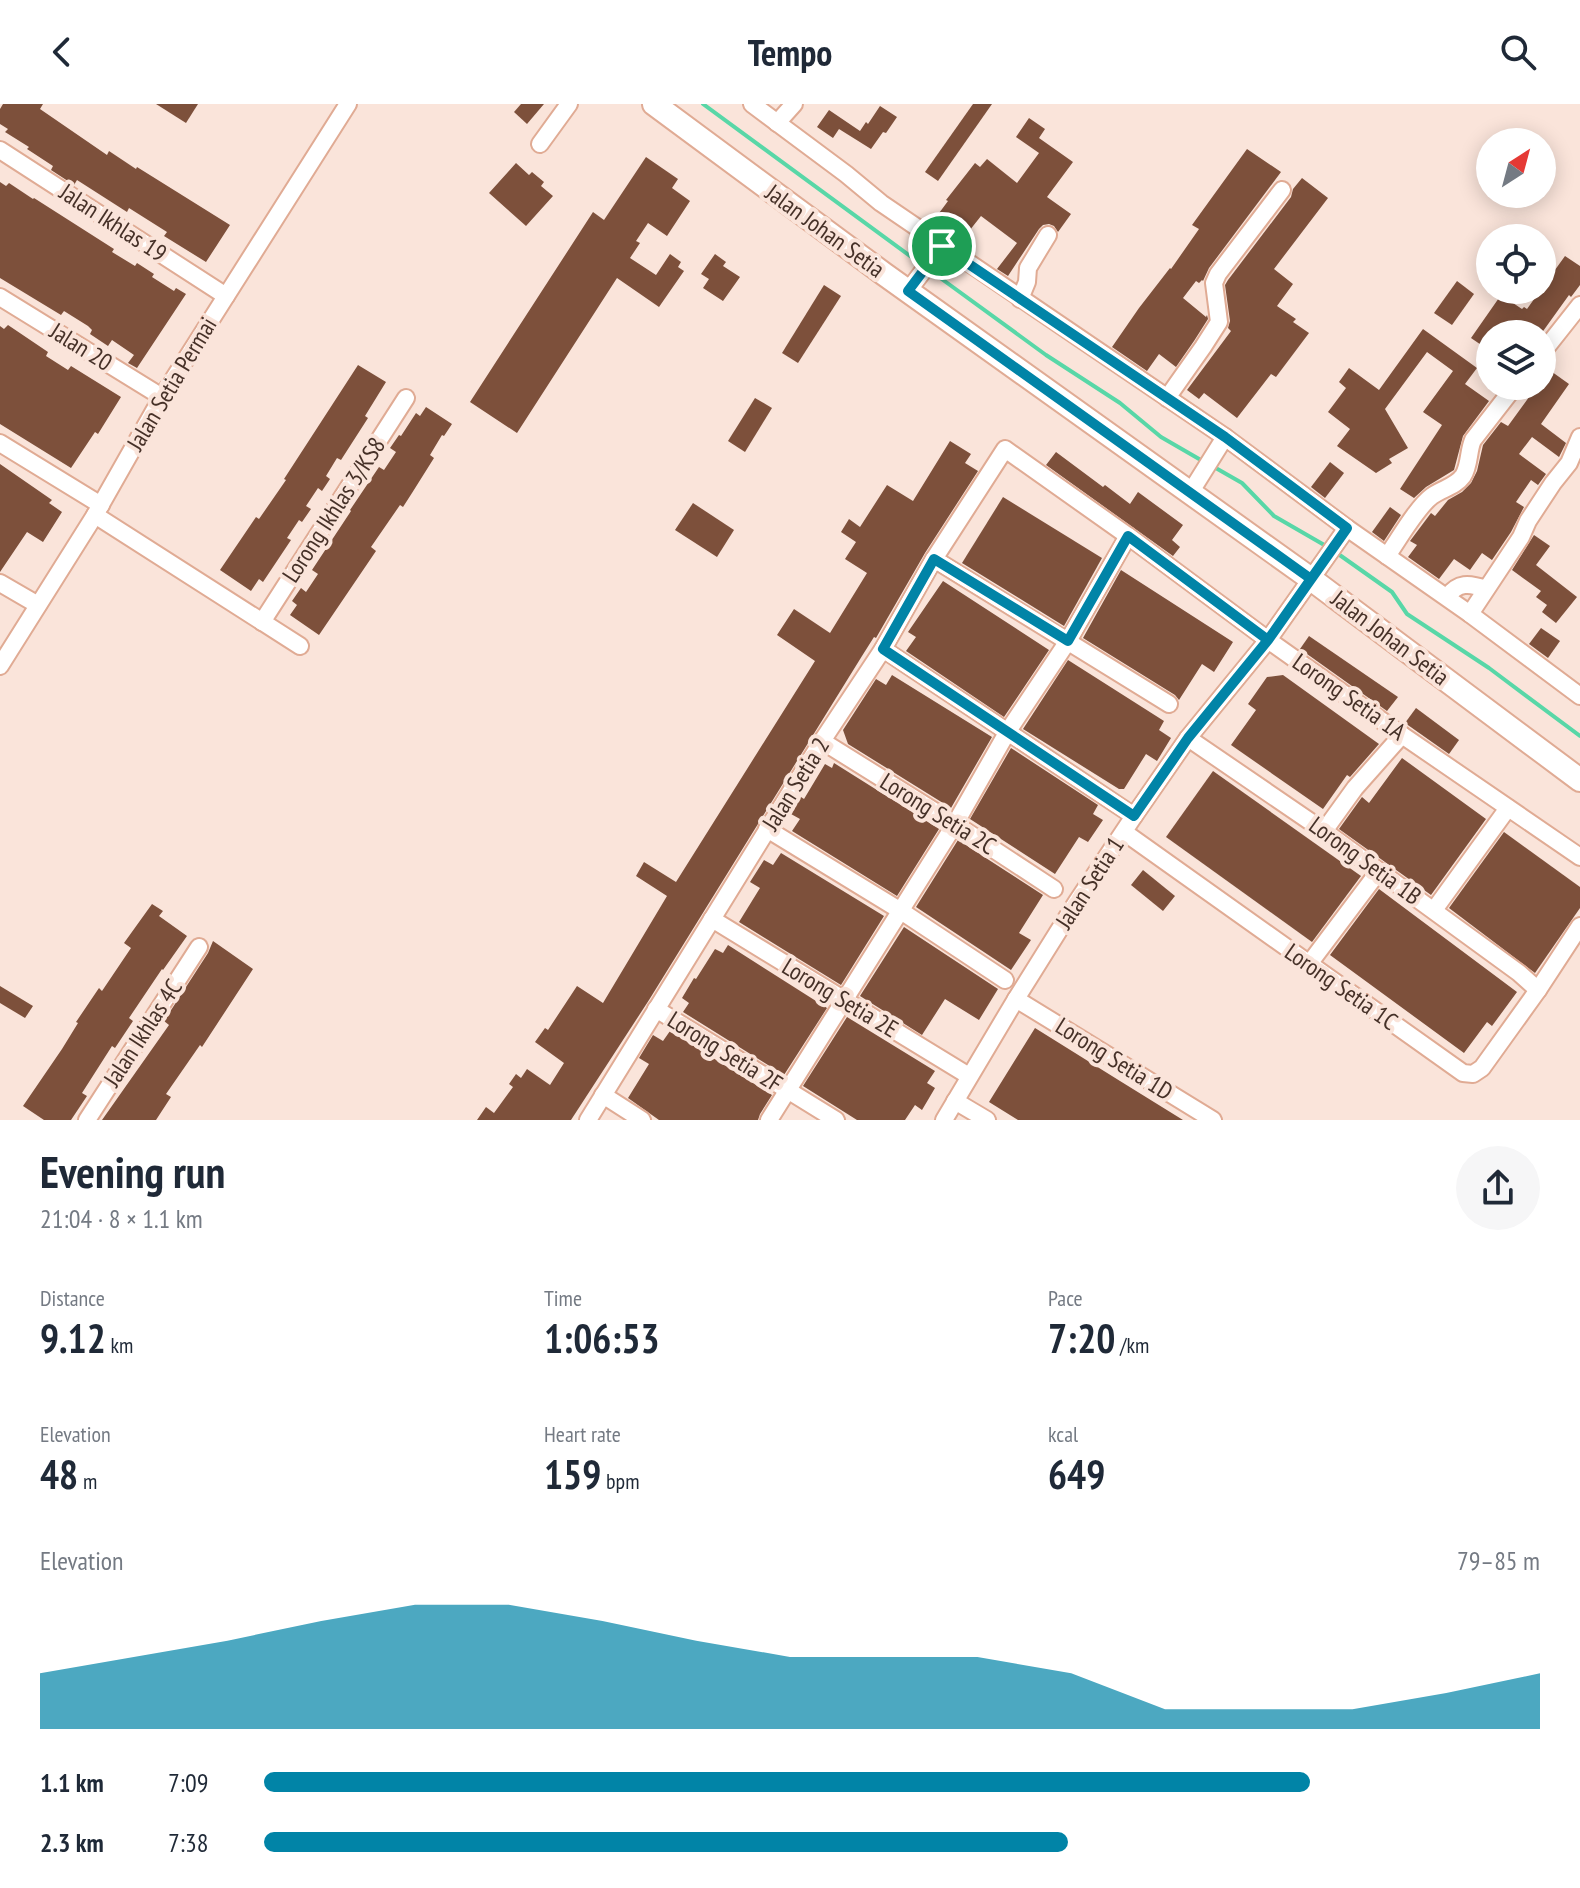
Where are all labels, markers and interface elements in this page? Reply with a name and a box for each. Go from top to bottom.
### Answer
text: Tempo [748,29,832,76]
icon: back [40,30,84,74]
icon: search [1496,30,1540,74]
north arrow [1476,128,1556,208]
map controls [1476,128,1556,400]
street label: Jalan Ikhlas 19 [53,176,173,269]
street label: Jalan Johan Setia [759,176,891,284]
pin [908,212,976,280]
icon: arrive [920,224,964,268]
button: locate [1476,224,1556,304]
street label: Jalan Setia Permai [119,311,223,457]
street label: Jalan 20 [43,315,118,378]
button: layers [1476,320,1556,400]
street label: Lorong Ikhlas 3/KS8 [275,431,392,588]
street label: Jalan Johan Setia [1324,583,1455,692]
street label: Lorong Setia 1A [1287,646,1412,747]
street label: Jalan Setia 2 [754,732,836,837]
street label: Lorong Setia 2C [875,766,1002,861]
street label: Lorong Setia 1B [1303,810,1427,912]
street label: Jalan Setia 1 [1048,831,1131,935]
street label: Lorong Setia 1C [1279,936,1404,1037]
street label: Lorong Setia 2E [777,951,904,1044]
street label: Jalan Ikhlas 4C [96,973,189,1093]
street label: Lorong Setia 2F [662,1004,788,1099]
street label: Lorong Setia 1D [1050,1010,1179,1107]
text: Evening run [40,1143,225,1200]
button: share [1456,1146,1540,1230]
text: 21:04 · 8 × 1.1 km [40,1202,203,1235]
text: Distance [40,1284,105,1312]
text: Time [544,1284,582,1312]
text: Pace [1048,1284,1083,1312]
text: 9.12 [40,1312,106,1364]
text: 1:06:53 [544,1312,660,1364]
text: 7:20 [1048,1312,1115,1364]
text: km [106,1331,133,1359]
text: /km [1115,1331,1149,1359]
text: Elevation [40,1420,111,1448]
text: Heart rate [544,1420,621,1448]
text: kcal [1048,1420,1078,1448]
text: 48 [40,1448,78,1500]
text: 159 [544,1448,601,1500]
text: 649 [1048,1448,1105,1500]
text: m [78,1467,97,1495]
text: bpm [601,1467,639,1495]
text: Elevation [40,1544,123,1577]
text: 79–85 m [1457,1544,1540,1577]
text: 1.1 km [40,1766,104,1799]
text: 7:09 [168,1766,208,1799]
text: 2.3 km [40,1826,104,1859]
text: 7:38 [168,1826,208,1859]

